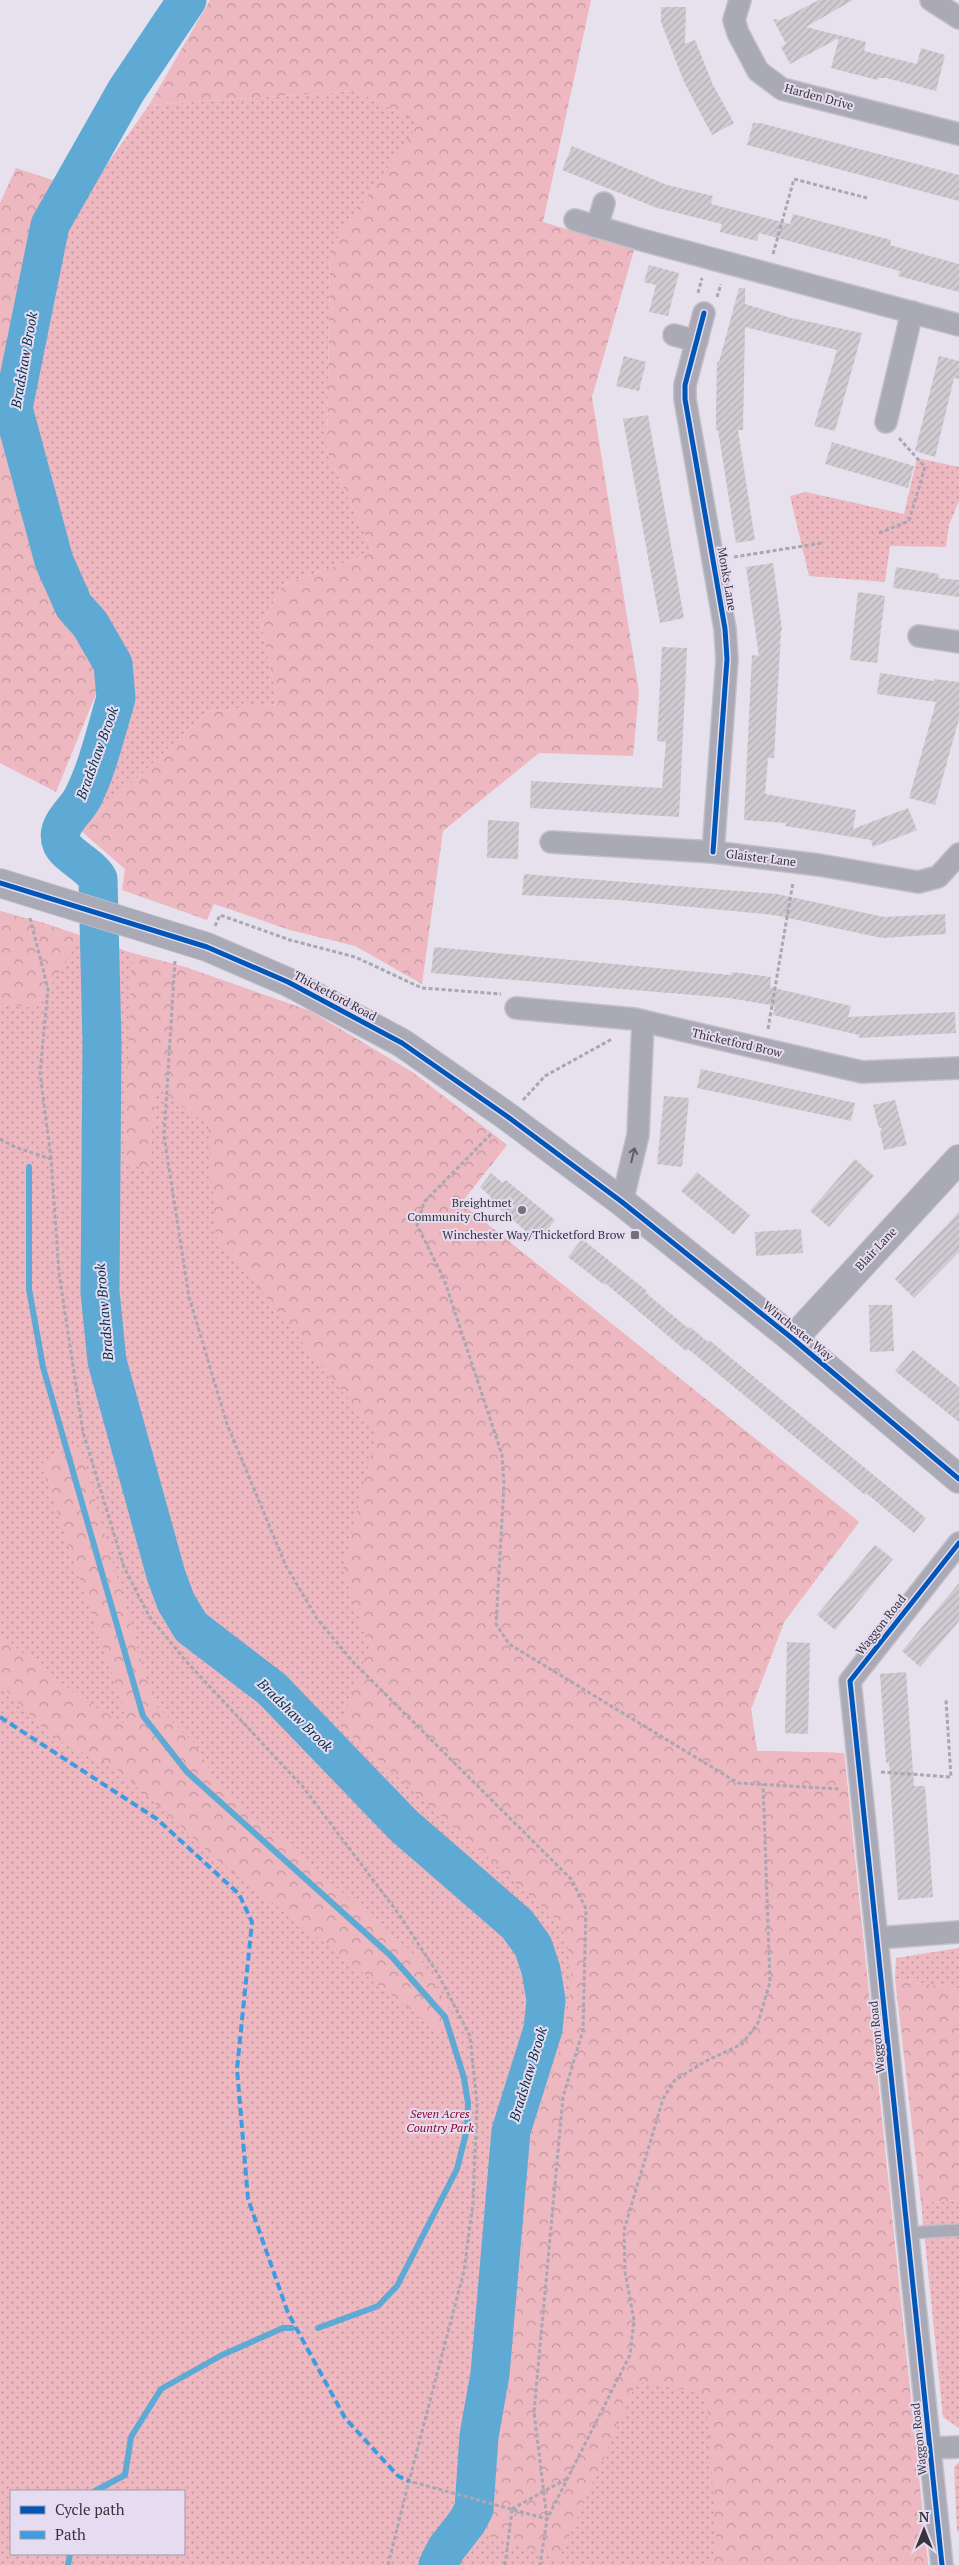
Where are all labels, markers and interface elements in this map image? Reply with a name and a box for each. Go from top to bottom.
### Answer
street label: Harden Drive [783,80,855,113]
water label: Bradshaw Brook [5,310,41,411]
street label: Monks Lane [715,546,740,612]
water label: Bradshaw Brook [71,703,122,803]
street label: Glaister Lane [725,846,797,869]
street label: Thicketford Road [291,967,380,1024]
street label: Thicketford Brow [691,1025,784,1060]
one-way arrow [629,1147,638,1163]
place label: Breightmet Community Church [407,1195,513,1224]
marker: Breightmet Community Church [516,1204,528,1216]
street label: Blair Lane [852,1224,900,1274]
place label: Winchester Way/Thicketford Brow [442,1227,625,1242]
marker: Winchester Way/Thicketford Brow [629,1229,641,1241]
water label: Bradshaw Brook [90,1262,117,1363]
street label: Winchester Way [760,1298,837,1364]
street label: Waggon Road [852,1591,909,1658]
water label: Bradshaw Brook [253,1673,337,1756]
street label: Waggon Road [865,2000,888,2074]
water label: Bradshaw Brook [504,2024,551,2124]
park label: Seven Acres Country Park [406,2106,474,2135]
street label: Waggon Road [907,2402,930,2476]
legend [10,2490,185,2555]
text: Cycle path [55,2499,125,2519]
north arrow [899,2505,949,2555]
text: N [919,2507,930,2526]
text: Path [55,2524,86,2544]

